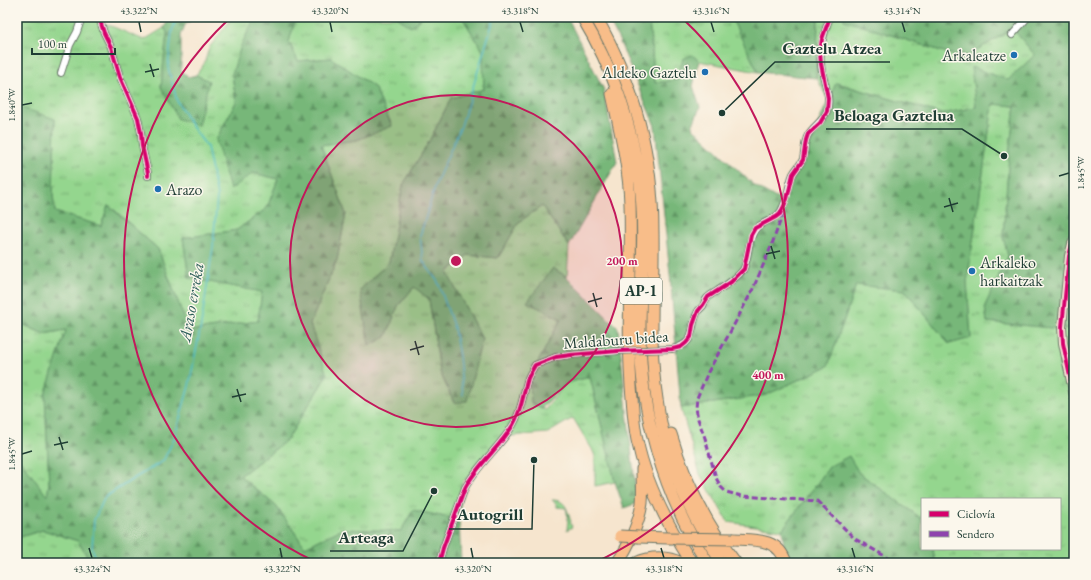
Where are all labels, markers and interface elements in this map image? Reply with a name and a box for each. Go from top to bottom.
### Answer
text: 43.322°N [120,4,158,17]
text: 43.320°N [311,4,349,17]
text: 43.318°N [501,4,539,17]
text: 43.316°N [692,4,730,17]
text: 43.314°N [883,4,921,17]
scale bar [32,30,115,56]
callout: Gaztelu Atzea [775,33,890,62]
text: 100 m [38,36,68,52]
text: Gaztelu Atzea [783,37,882,59]
place label: Arkaleatze [941,45,1006,66]
marker: Arkaleatze [1009,50,1019,60]
place label: Aldeko Gaztelu [601,62,698,83]
marker: Aldeko Gaztelu [700,67,710,77]
text: 1.840°W [5,87,18,122]
callout: Beloaga Gaztelua [826,100,962,129]
text: Beloaga Gaztelua [834,104,955,126]
text: 1.845°W [1074,155,1087,190]
place label: Arazo [165,179,203,200]
marker: Arazo [153,184,163,194]
place label: Arkaleko harkaitzak [979,252,1043,291]
text: 200 m [606,253,638,269]
centre of rings [449,254,463,268]
water label: Araso erreka [173,261,209,345]
marker: Arkaleko harkaitzak [967,266,977,276]
road number: AP-1 [620,278,662,304]
street label: Maldaburu bidea [563,325,670,354]
text: 400 m [752,367,784,383]
text: 1.845°W [5,436,18,471]
legend [921,498,1061,550]
callout: Autogrill [449,500,532,529]
text: Autogrill [456,503,523,525]
text: Ciclovía [957,506,995,522]
callout: Arteaga [330,522,403,551]
text: Arteaga [337,526,395,548]
text: Sendero [957,526,994,542]
text: 43.324°N [73,562,111,575]
text: 43.322°N [263,562,301,575]
text: 43.320°N [454,562,492,575]
text: 43.318°N [645,562,683,575]
text: 43.316°N [836,562,874,575]

